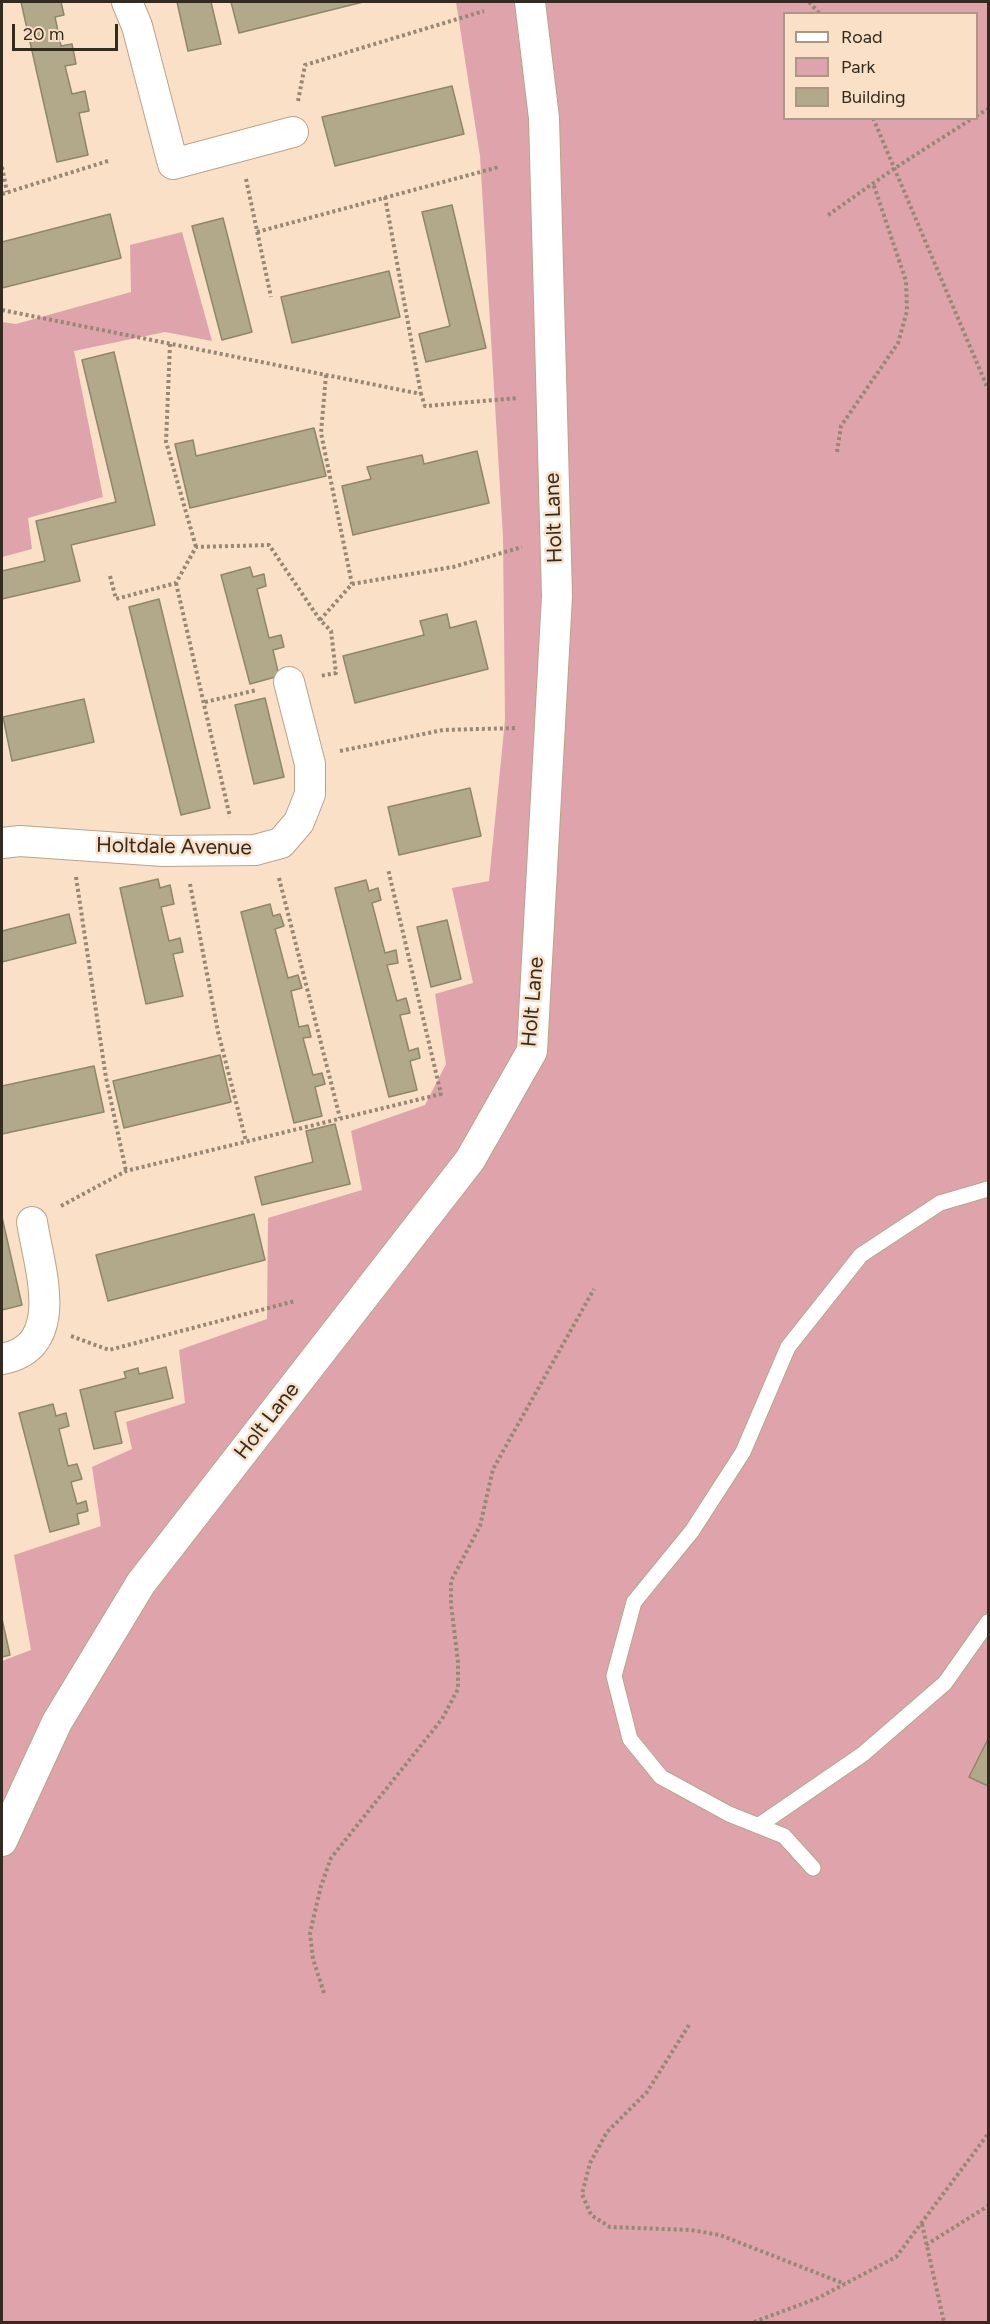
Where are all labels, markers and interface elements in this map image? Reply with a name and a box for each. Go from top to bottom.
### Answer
scale bar [15,12,122,50]
legend [783,12,978,120]
text: 20 m [23,23,64,45]
text: Road [841,26,882,48]
text: Park [841,56,875,78]
text: Building [841,86,906,108]
street label: Holt Lane [540,472,568,564]
street label: Holtdale Avenue [96,833,252,861]
street label: Holt Lane [517,956,549,1048]
street label: Holt Lane [229,1378,305,1464]

